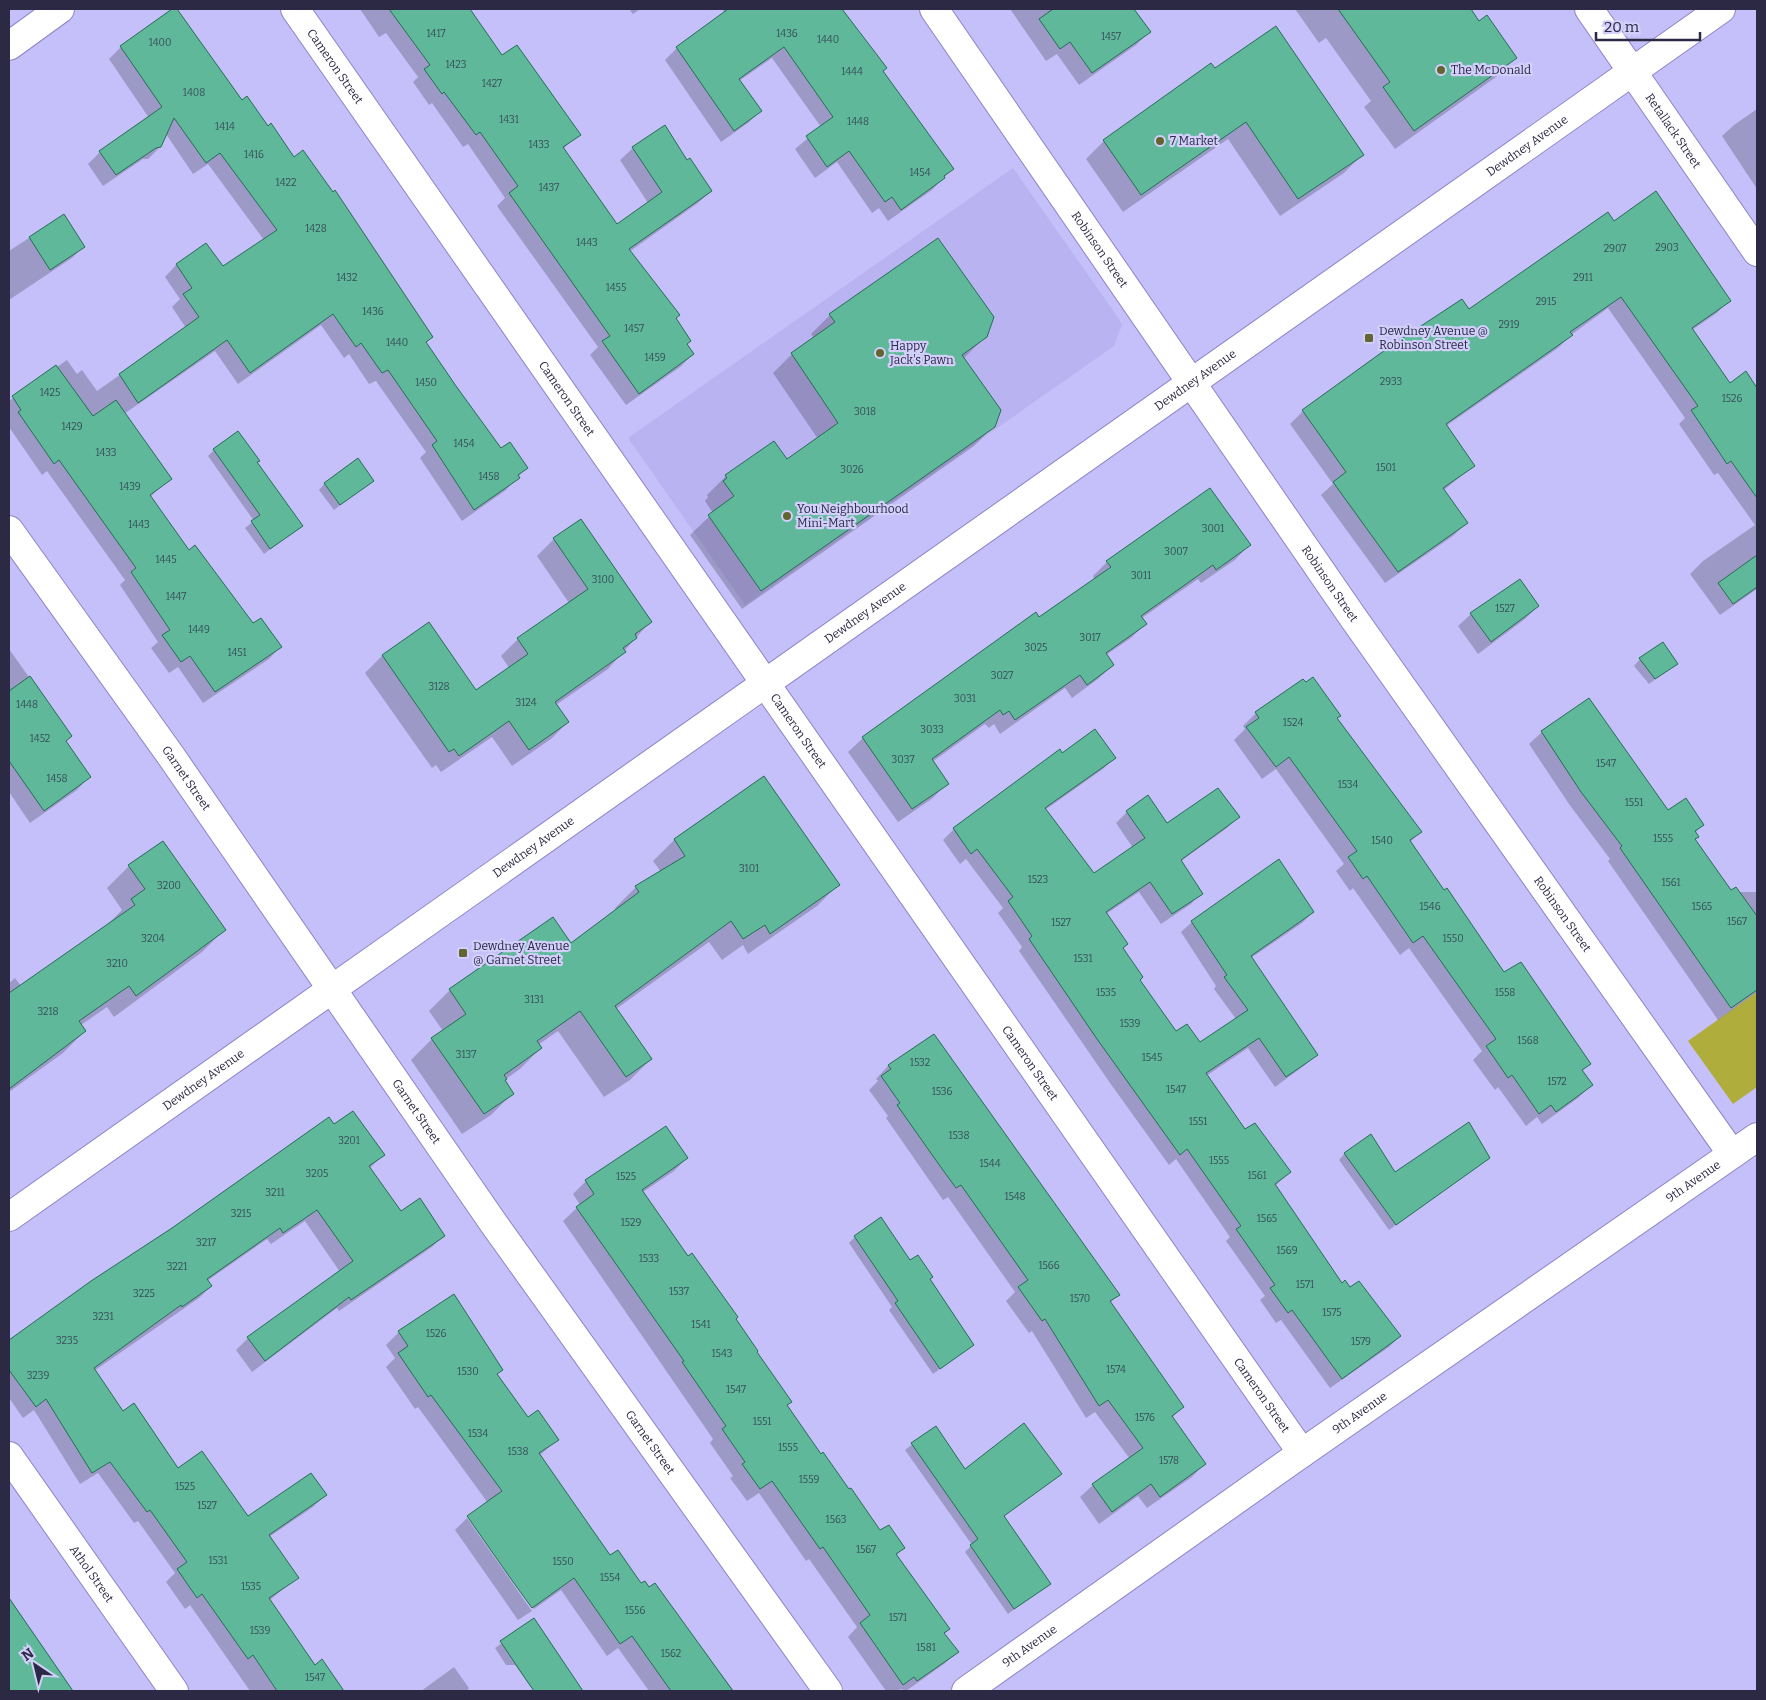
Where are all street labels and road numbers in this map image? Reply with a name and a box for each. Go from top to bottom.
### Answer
street label: Cameron Street [304,26,366,107]
street label: Retallack Street [1643,91,1704,171]
street label: Dewdney Avenue [1484,112,1571,179]
street label: Robinson Street [1069,209,1131,291]
street label: Dewdney Avenue [1152,346,1239,413]
street label: Cameron Street [536,359,598,439]
street label: Robinson Street [1299,543,1361,625]
street label: Dewdney Avenue [822,579,909,646]
street label: Cameron Street [767,691,830,771]
street label: Garnet Street [159,743,214,814]
street label: Dewdney Avenue [490,813,577,880]
street label: Robinson Street [1531,874,1594,955]
street label: Cameron Street [999,1023,1061,1104]
street label: Dewdney Avenue [160,1046,247,1113]
street label: Garnet Street [389,1077,444,1147]
street label: 9th Avenue [1663,1157,1723,1205]
street label: Cameron Street [1231,1355,1293,1436]
street label: 9th Avenue [1330,1389,1390,1437]
street label: Garnet Street [622,1408,678,1477]
street label: Athol Street [67,1543,117,1606]
street label: 9th Avenue [1000,1622,1060,1670]

